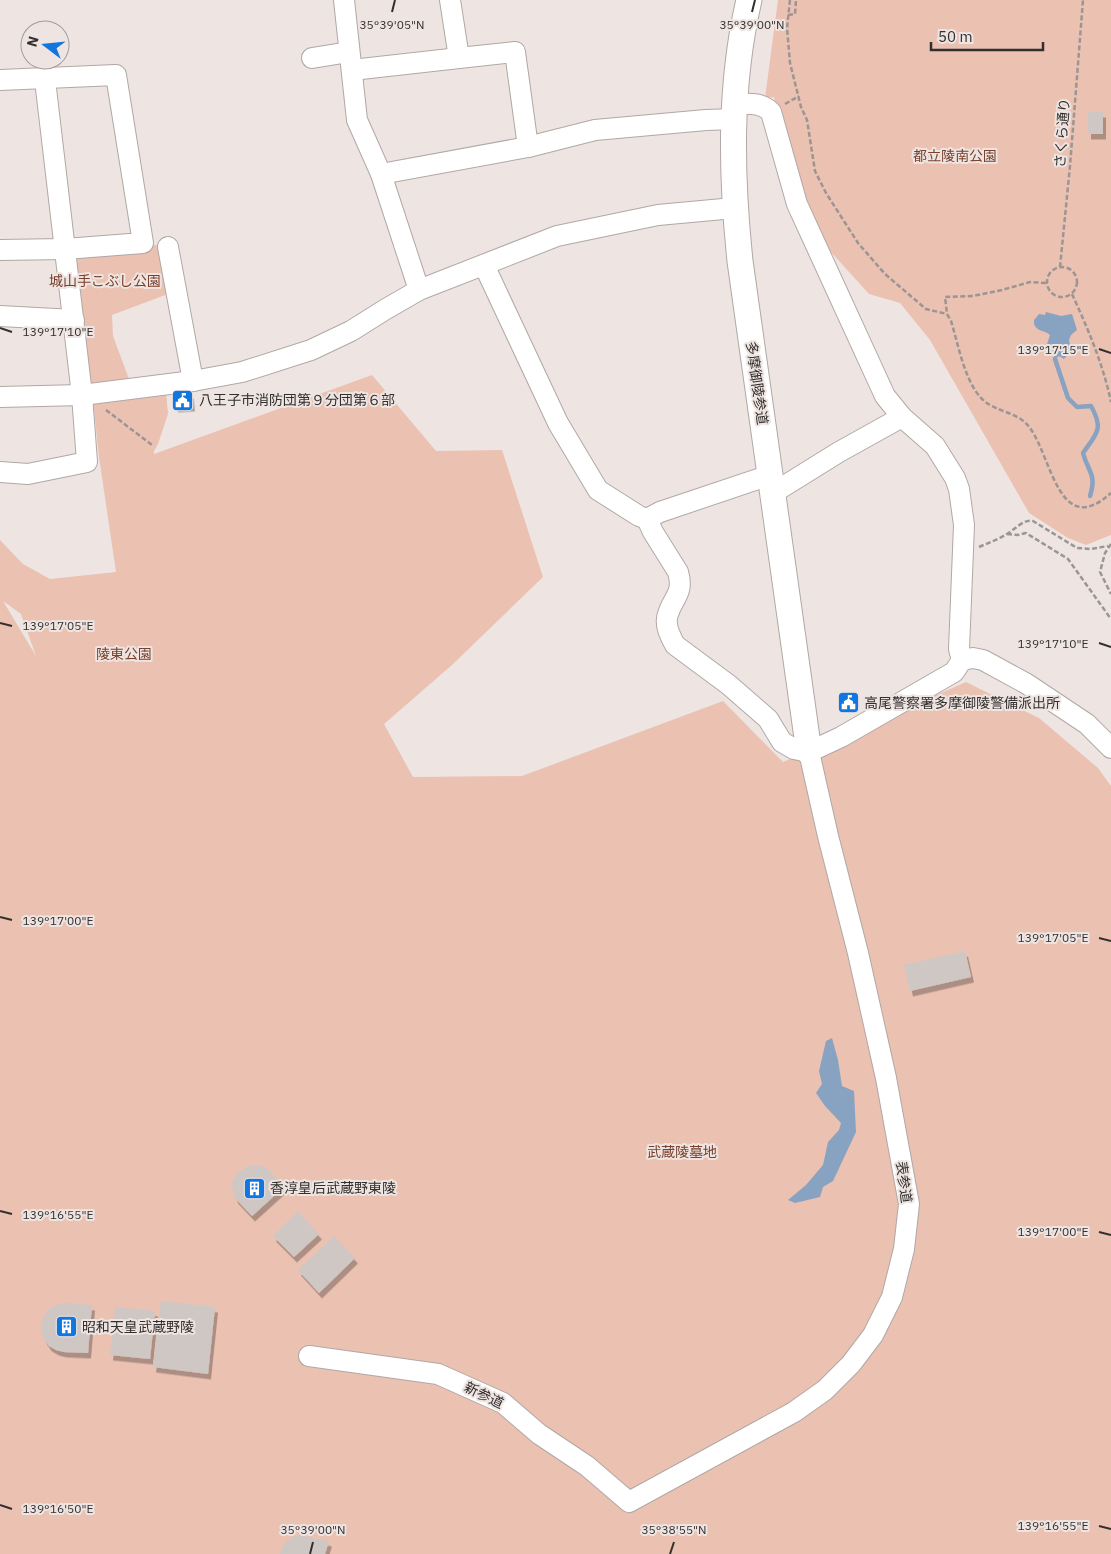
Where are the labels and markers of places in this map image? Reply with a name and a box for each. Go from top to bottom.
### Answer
public building icon: 八王子市消防団第９分団第６部 [171,388,195,412]
place label: 八王子市消防団第９分団第６部 [199,391,395,409]
public building icon: 高尾警察署多摩御陵警備派出所 [836,691,860,715]
place label: 高尾警察署多摩御陵警備派出所 [864,694,1060,712]
building icon: 香淳皇后武蔵野東陵 [242,1176,266,1200]
place label: 香淳皇后武蔵野東陵 [270,1179,396,1197]
building icon: 昭和天皇武蔵野陵 [54,1315,78,1339]
place label: 昭和天皇武蔵野陵 [82,1318,194,1336]

